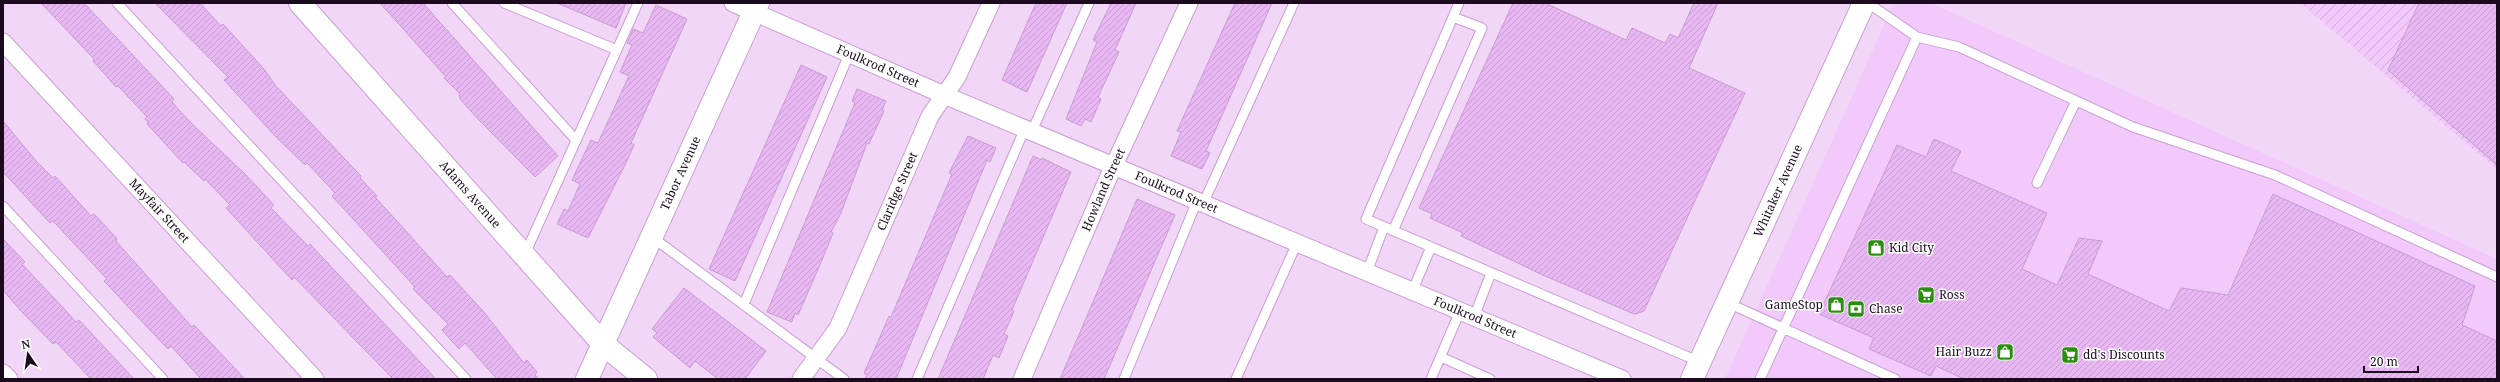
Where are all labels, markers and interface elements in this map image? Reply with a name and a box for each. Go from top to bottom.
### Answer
street label: Foulkrod Street [834,40,922,91]
street label: Tabor Avenue [656,133,704,213]
street label: Whitaker Avenue [1749,142,1806,240]
street label: Howland Street [1077,145,1129,234]
street label: Claridge Street [872,149,921,233]
street label: Adams Avenue [436,157,505,232]
street label: Foulkrod Street [1132,167,1221,217]
street label: Mayfair Street [126,175,194,246]
shop icon: Kid City [1866,238,1886,258]
place label: Kid City [1889,239,1934,256]
supermarket icon: Ross [1916,285,1936,305]
place label: Ross [1939,286,1965,303]
street label: Foulkrod Street [1431,292,1519,342]
shop icon: GameStop [1826,295,1846,315]
place label: GameStop [1765,296,1823,313]
bank icon: Chase [1846,299,1866,319]
place label: Chase [1869,300,1903,317]
north arrow [8,334,48,374]
text: N [20,335,32,352]
shop icon: Hair Buzz [1995,342,2015,362]
place label: Hair Buzz [1935,343,1992,360]
supermarket icon: dd's Discounts [2060,345,2080,365]
place label: dd's Discounts [2083,346,2165,363]
scale bar [2364,348,2418,374]
text: 20 m [2370,353,2398,370]

